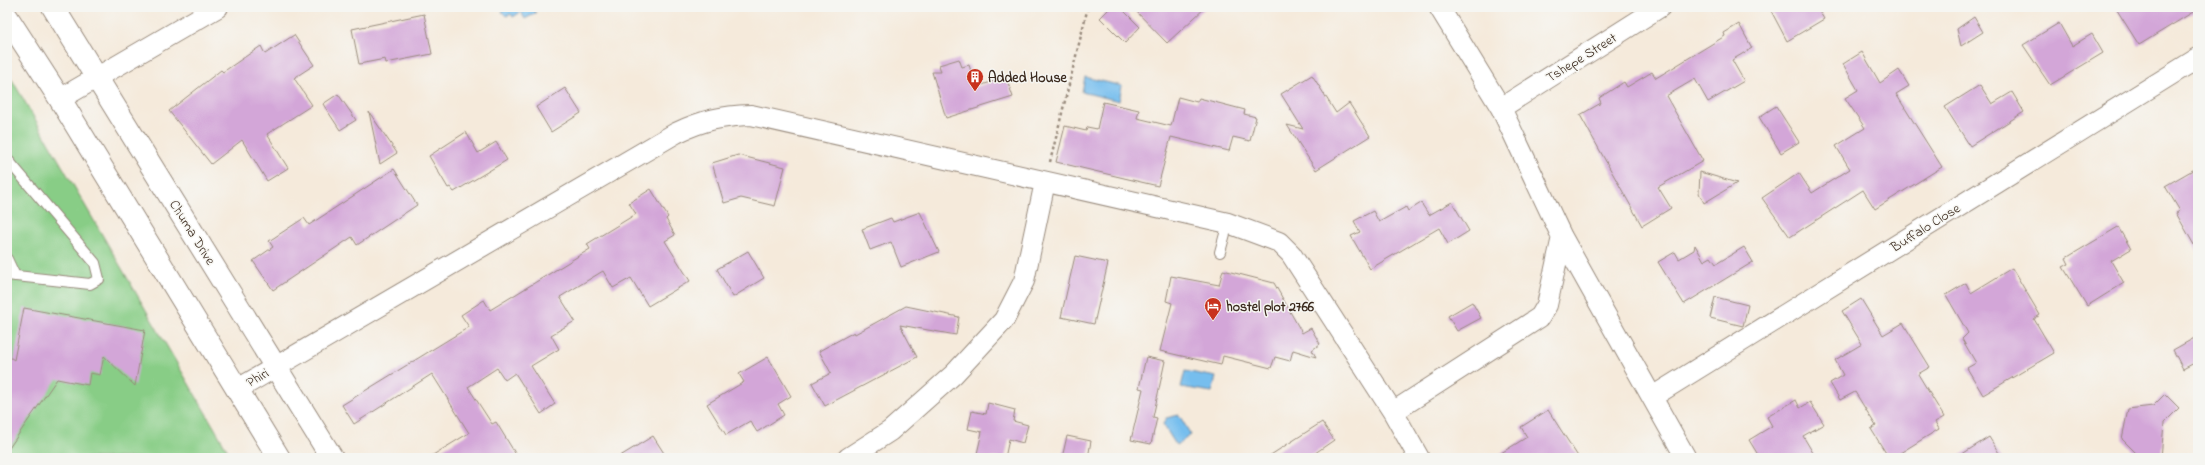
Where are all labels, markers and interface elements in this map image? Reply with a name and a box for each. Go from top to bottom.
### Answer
street label: Tshepe Street [1542,28,1622,88]
building icon: Added House [965,67,985,92]
place label: Added House [988,68,1068,89]
street label: Chuma Drive [163,196,220,270]
street label: Buffalo Close [1886,198,1965,259]
hotel icon: hostel plot 2766 [1203,296,1223,321]
place label: hostel plot 2766 [1226,297,1315,318]
street label: Phiri [242,363,273,393]

